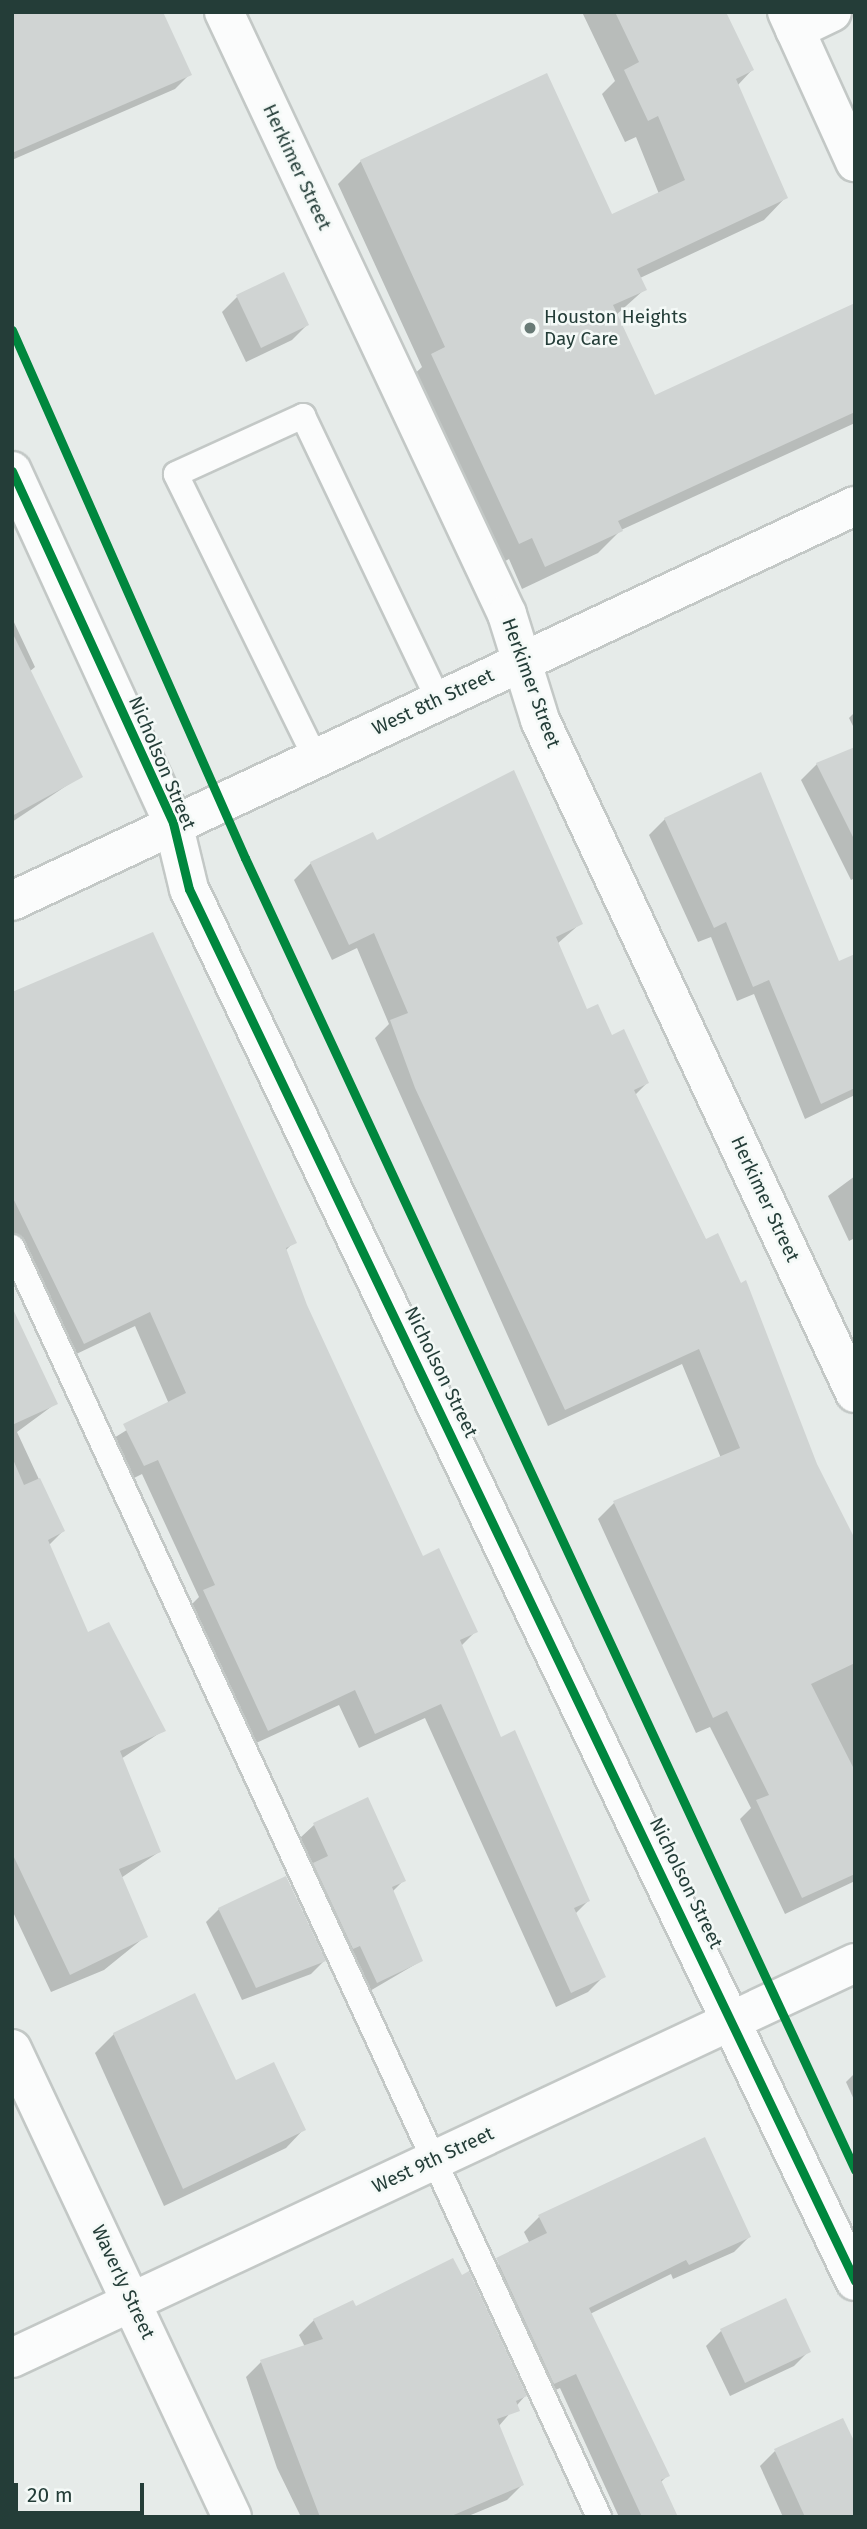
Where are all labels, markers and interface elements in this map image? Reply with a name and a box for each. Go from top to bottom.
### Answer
street label: Herkimer Street [258,100,336,234]
place label: Houston Heights Day Care [544,306,687,350]
marker: Houston Heights Day Care [522,320,538,336]
street label: Herkimer Street [497,615,565,751]
street label: West 8th Street [369,664,497,740]
street label: Nicholson Street [124,693,200,833]
street label: Herkimer Street [726,1132,804,1266]
street label: Nicholson Street [399,1303,483,1441]
street label: Nicholson Street [644,1814,728,1952]
street label: West 9th Street [369,2122,497,2198]
street label: Waverly Street [87,2221,159,2343]
scale bar [18,2470,147,2514]
text: 20 m [27,2482,73,2508]

